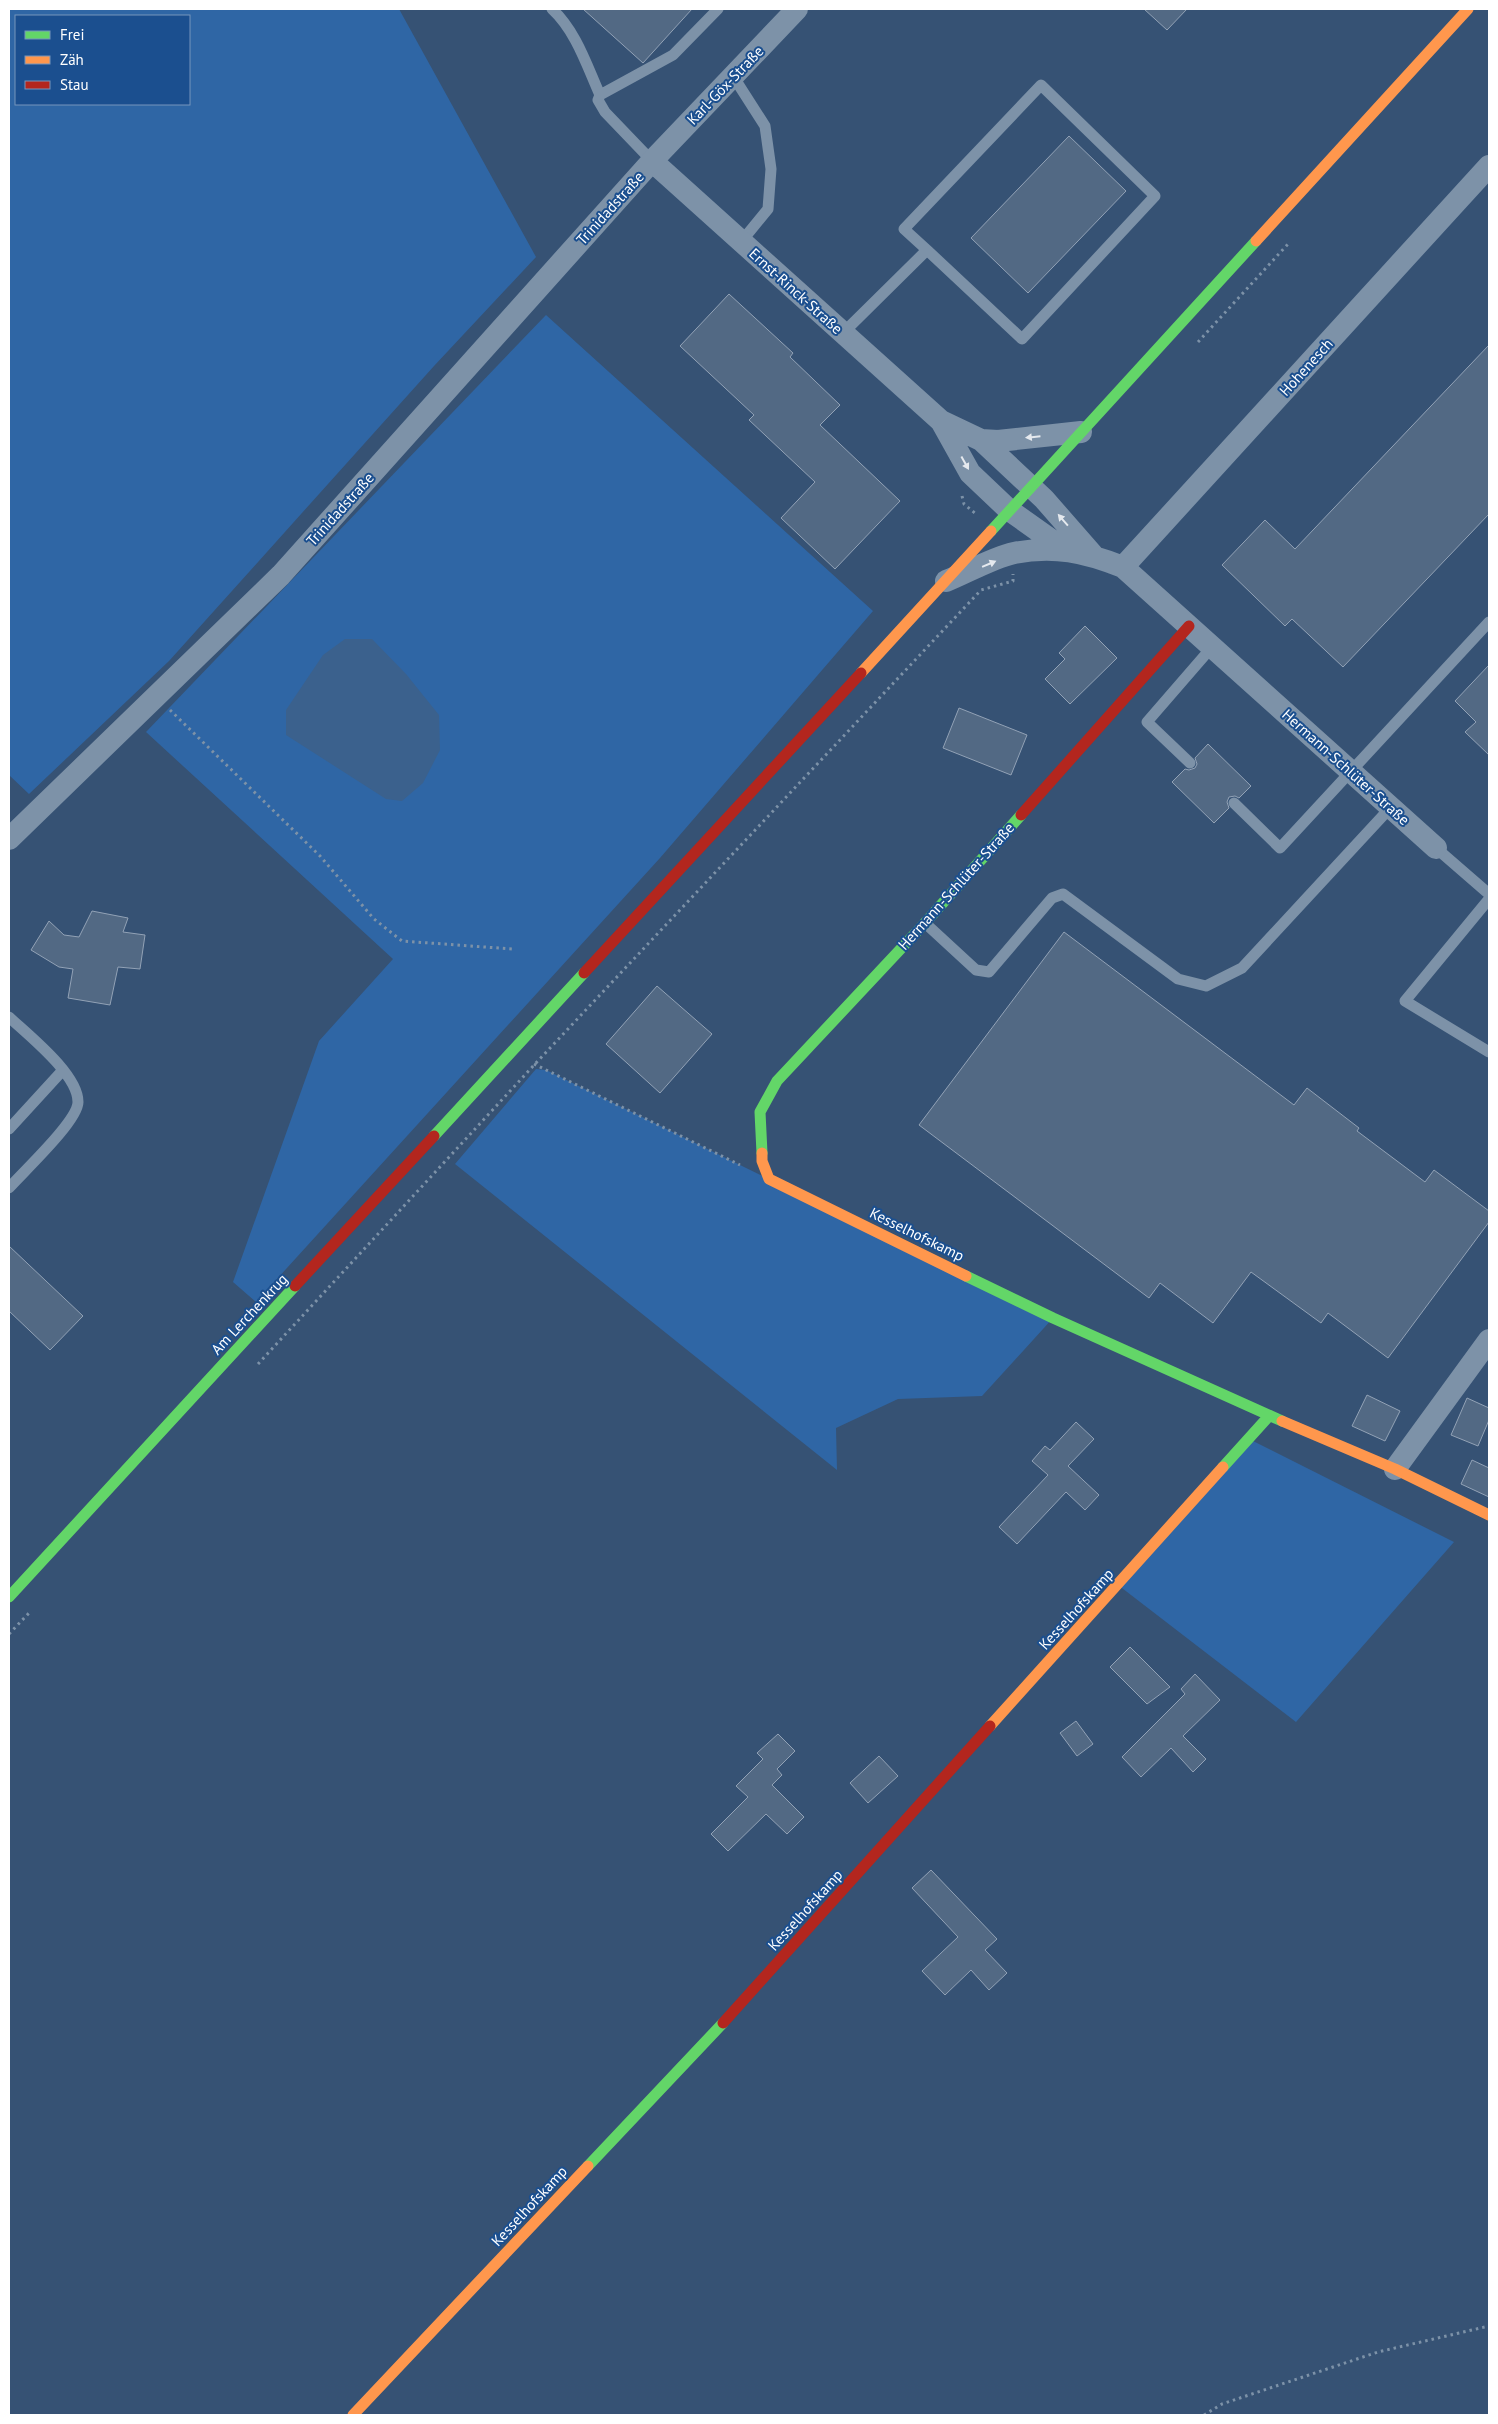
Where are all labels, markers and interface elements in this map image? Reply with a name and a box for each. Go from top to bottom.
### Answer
legend [15,15,190,105]
text: Frei [60,25,85,44]
street label: Karl-Göx-Straße [683,42,767,128]
text: Zäh [60,50,84,69]
text: Stau [60,75,89,94]
street label: Trinidadstraße [572,167,648,249]
street label: Ernst-Rinck-Straße [745,244,847,338]
street label: Hohenesch [1275,334,1337,400]
one-way arrow [1024,433,1040,441]
one-way arrow [961,456,969,471]
street label: Trinidadstraße [302,468,378,550]
one-way arrow [1057,514,1068,527]
one-way arrow [982,559,996,567]
street label: Hermann-Schlüter-Straße [1278,705,1414,829]
street label: Hermann-Schlüter-Straße [894,818,1018,954]
street label: Kesselhofskamp [867,1203,967,1265]
street label: Am Lerchenkrug [207,1270,291,1358]
street label: Kesselhofskamp [1035,1564,1117,1654]
street label: Kesselhofskamp [764,1865,846,1955]
street label: Kesselhofskamp [487,2162,571,2250]

